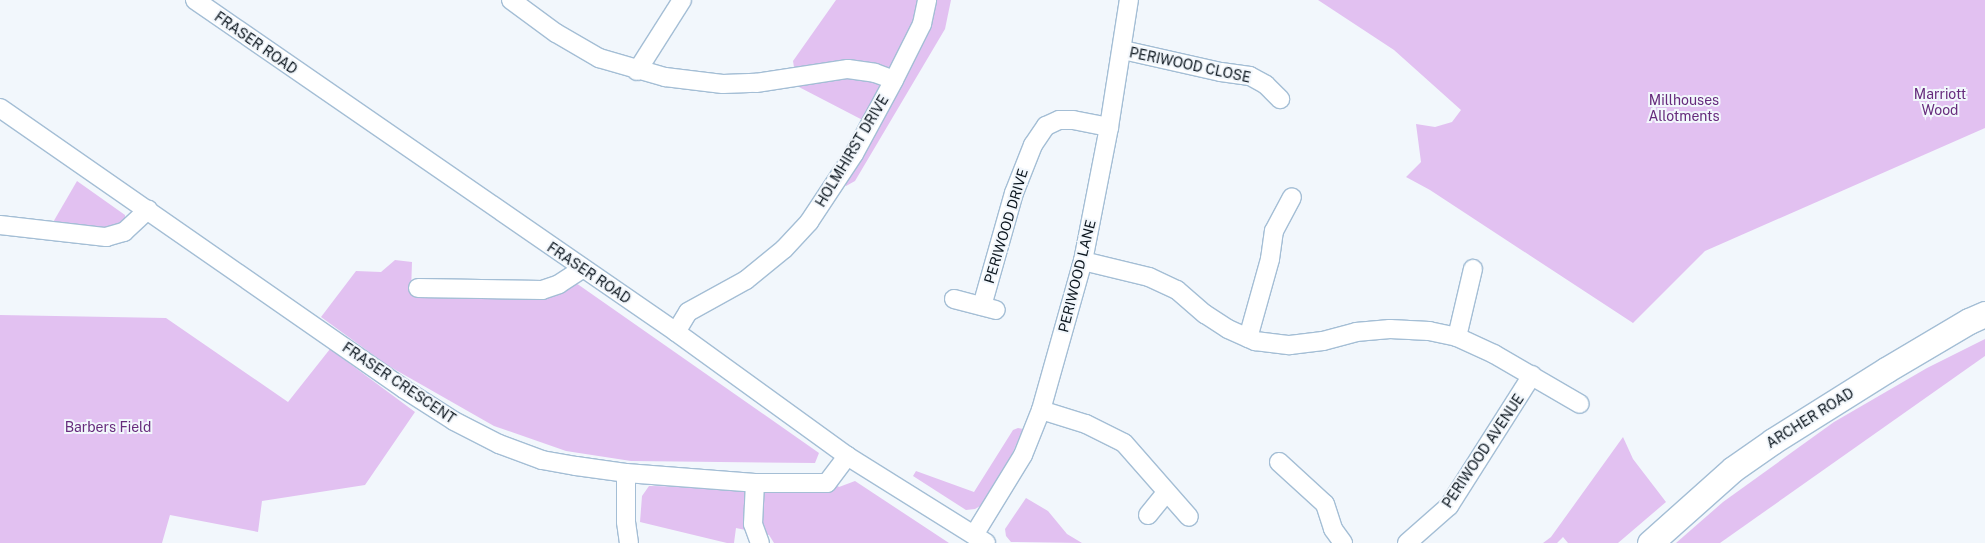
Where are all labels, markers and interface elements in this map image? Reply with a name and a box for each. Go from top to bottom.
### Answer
street label: FRASER ROAD [211,8,301,78]
street label: PERIWOOD CLOSE [1128,44,1252,86]
park label: Marriott Wood [1914,86,1966,118]
street label: HOLMHIRST DRIVE [812,92,892,210]
park label: Millhouses Allotments [1648,92,1720,124]
street label: PERIWOOD DRIVE [981,167,1031,285]
street label: PERIWOOD LANE [1055,218,1099,334]
street label: FRASER ROAD [544,239,634,307]
street label: FRASER CRESCENT [339,339,459,427]
street label: ARCHER ROAD [1763,384,1857,452]
street label: PERIWOOD AVENUE [1439,391,1527,511]
park label: Barbers Field [65,419,151,435]

